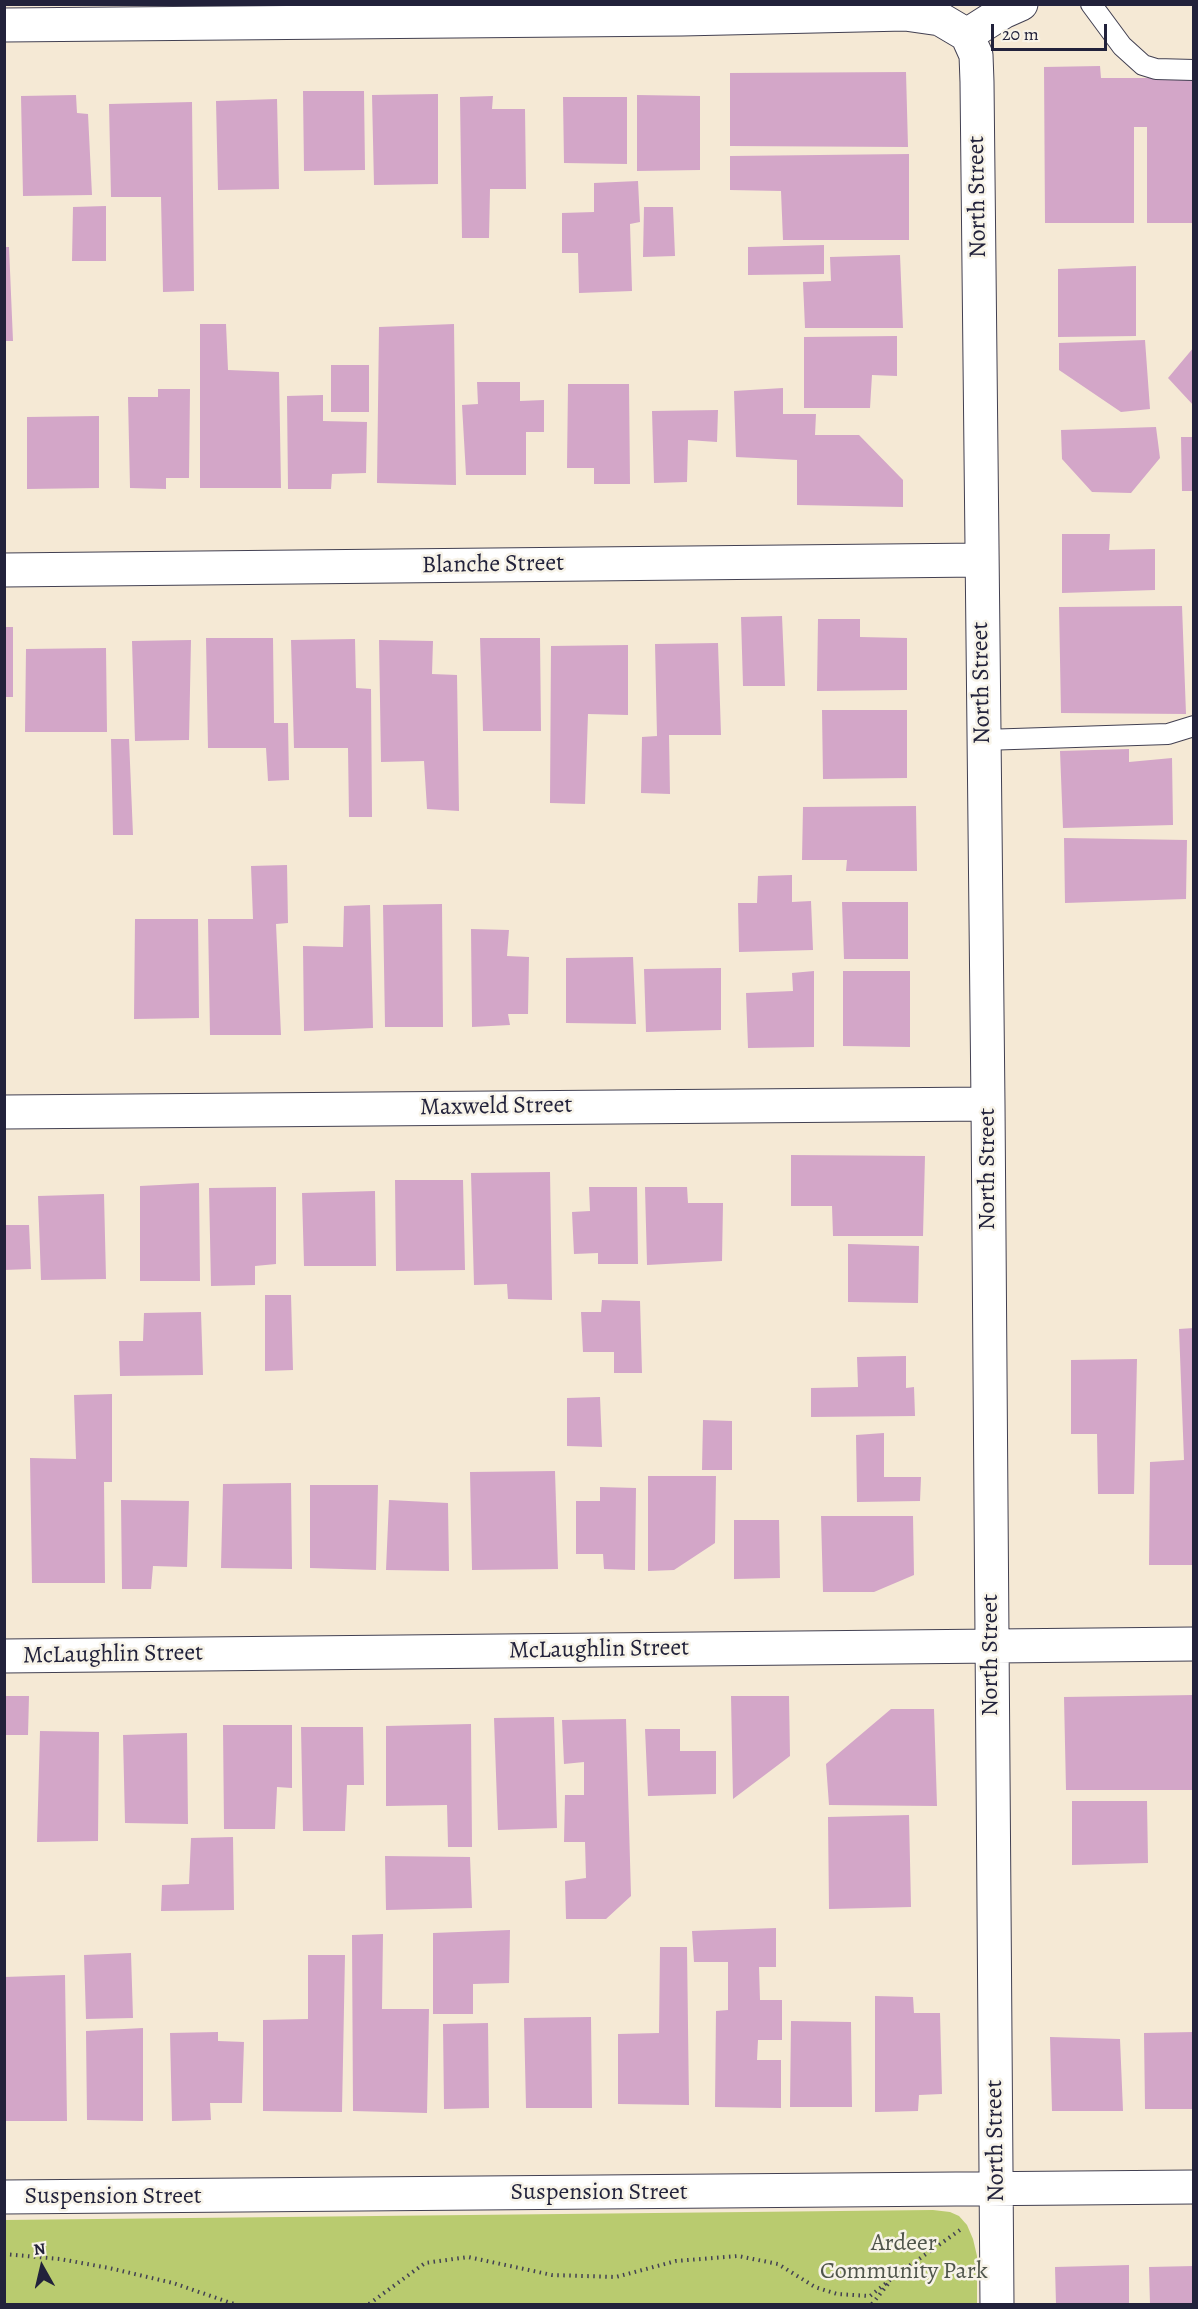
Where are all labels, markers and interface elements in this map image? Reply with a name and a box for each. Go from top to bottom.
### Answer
scale bar [994,12,1110,50]
text: 20 m [1002,22,1039,46]
street label: North Street [963,136,993,258]
street label: Blanche Street [422,549,564,581]
street label: North Street [967,622,997,744]
street label: Maxweld Street [420,1091,572,1123]
street label: North Street [974,1108,1002,1230]
street label: North Street [977,1594,1005,1716]
street label: McLaughlin Street [509,1634,689,1666]
street label: McLaughlin Street [23,1639,203,1671]
street label: North Street [981,2080,1011,2202]
street label: Suspension Street [510,2179,688,2207]
street label: Suspension Street [24,2183,202,2211]
park label: Ardeer Community Park [820,2230,988,2286]
north arrow [12,2237,72,2297]
text: N [32,2237,47,2261]

